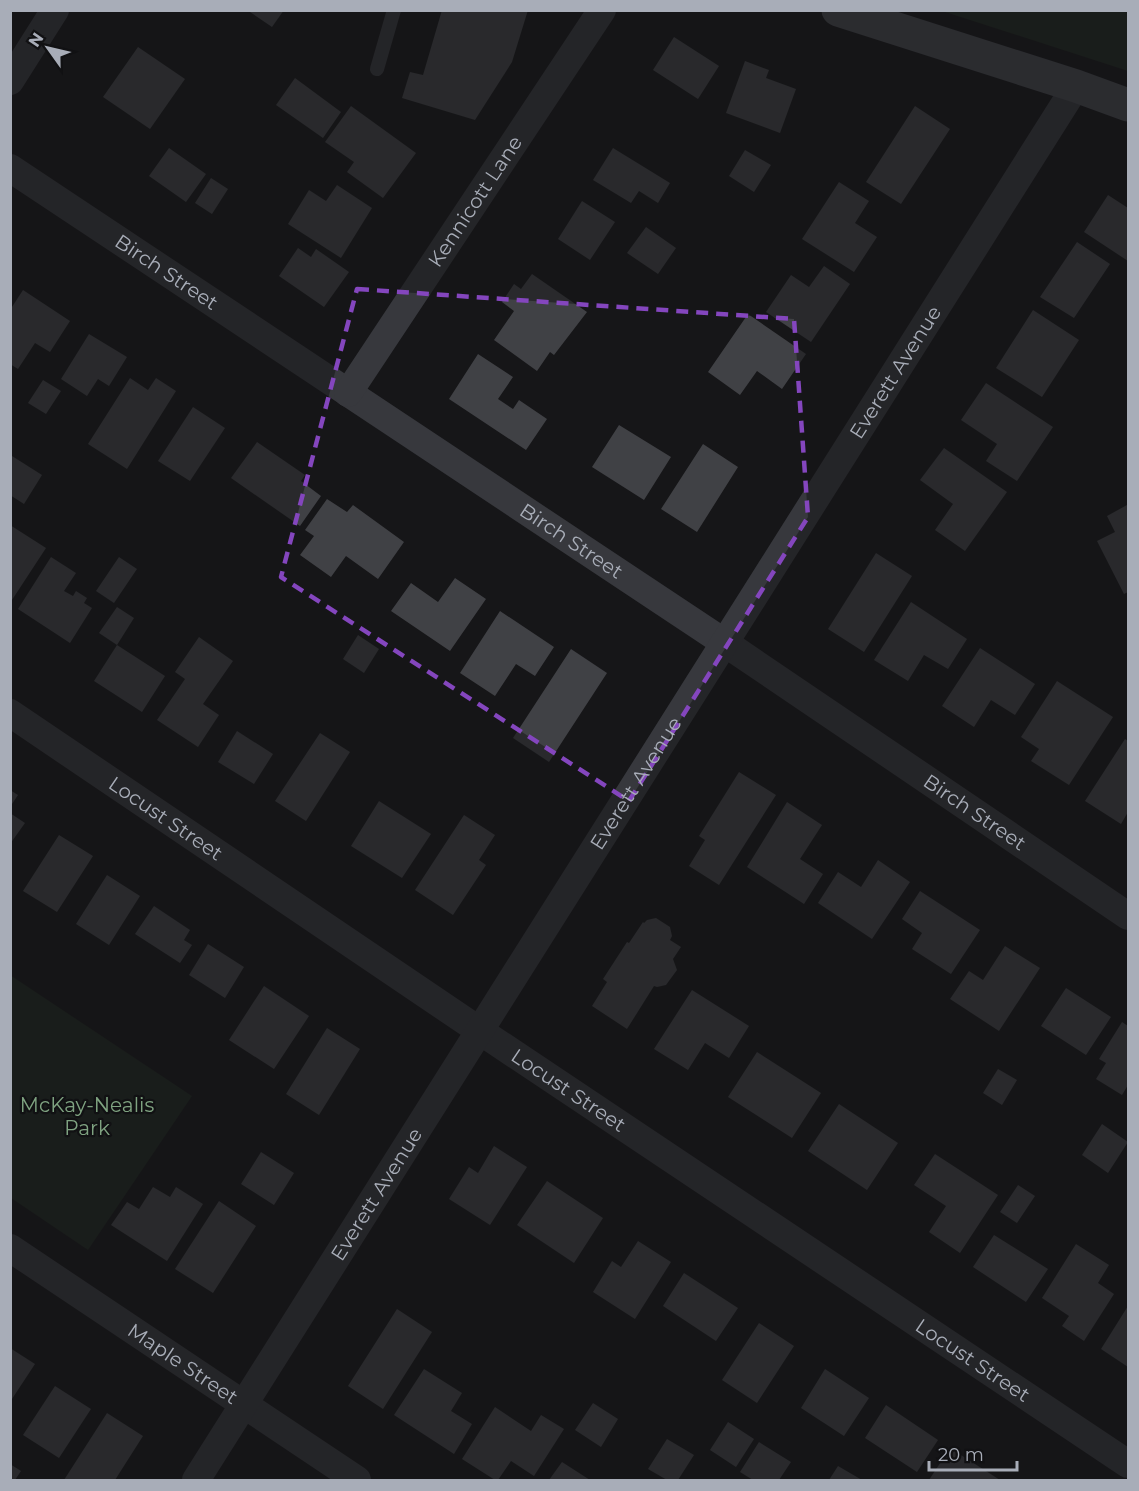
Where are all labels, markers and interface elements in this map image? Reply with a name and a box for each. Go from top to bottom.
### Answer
north arrow [18,18,78,78]
text: N [24,29,47,51]
street label: Kennicott Lane [423,131,527,271]
street label: Birch Street [111,229,223,315]
street label: Everett Avenue [844,301,946,443]
street label: Birch Street [515,498,627,584]
street label: Everett Avenue [585,712,687,854]
street label: Birch Street [919,769,1031,855]
street label: Locust Street [104,771,227,865]
street label: Locust Street [507,1043,630,1137]
park label: McKay-Nealis Park [20,1093,154,1140]
street label: Everett Avenue [326,1123,427,1265]
street label: Locust Street [911,1313,1034,1407]
street label: Maple Street [123,1318,243,1409]
scale bar [929,1434,1018,1472]
text: 20 m [938,1444,984,1466]

